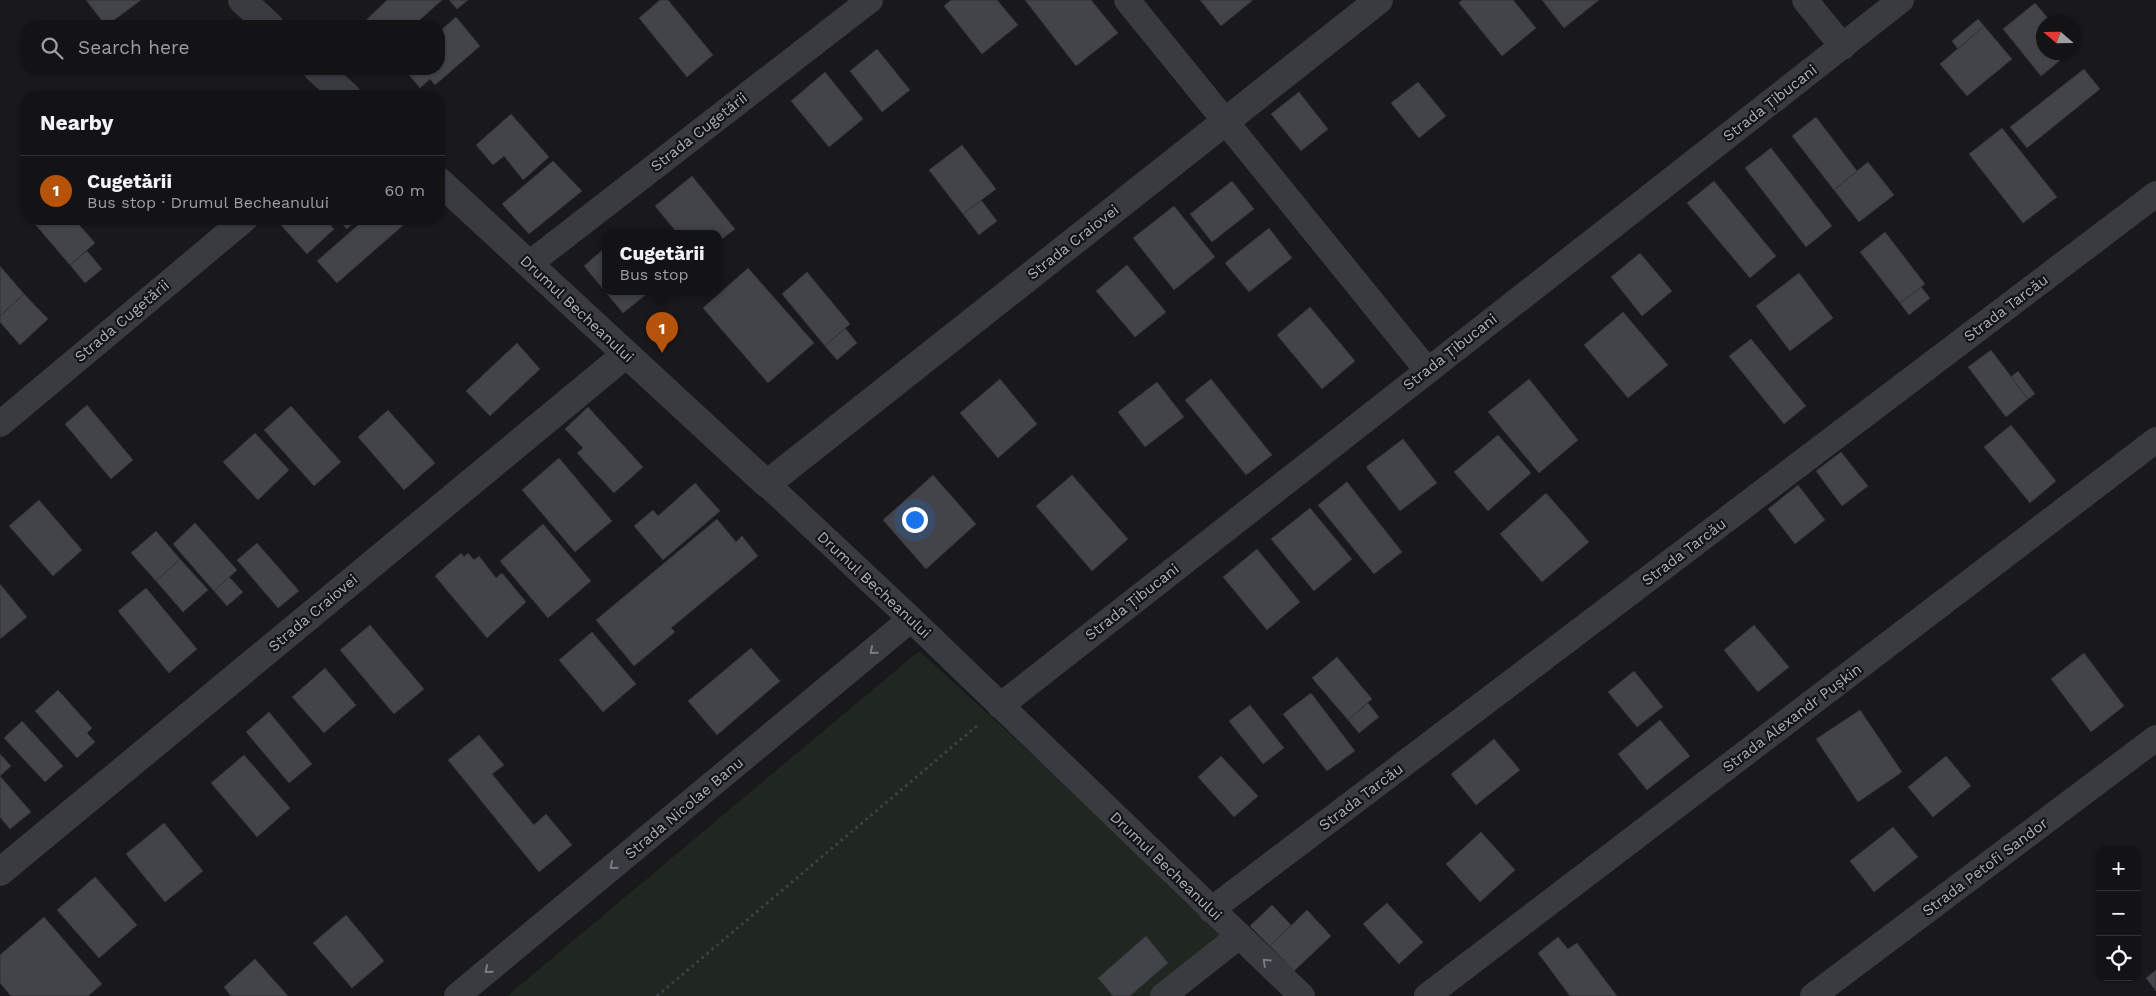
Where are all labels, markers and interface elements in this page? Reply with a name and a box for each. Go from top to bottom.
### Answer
north arrow [2036,15,2081,60]
search box [20,20,445,75]
icon: search [38,34,66,62]
text: Search here [78,36,189,59]
street label: Strada Țibucani [1719,61,1821,145]
street label: Strada Cugetării [647,89,751,175]
text: Nearby [40,110,113,135]
text: Cugetării [87,170,172,193]
text: 1 [53,181,59,200]
text: 60 m [385,181,425,200]
text: Bus stop · Drumul Becheanului [87,193,329,212]
street label: Strada Craiovei [1024,201,1122,283]
popup [602,230,722,295]
text: Cugetării [620,242,704,265]
street label: Drumul Becheanului [517,252,637,366]
text: Bus stop [620,265,689,284]
street label: Strada Tarcău [1960,271,2052,345]
street label: Strada Cugetării [71,276,173,366]
street label: Strada Țibucani [1399,310,1501,394]
pin: 1 [646,312,678,353]
your location [902,507,928,533]
street label: Strada Tarcău [1638,515,1730,589]
street label: Drumul Becheanului [814,528,934,642]
street label: Strada Țibucani [1081,560,1183,644]
street label: Strada Craiovei [265,570,361,656]
one-way arrow [870,645,879,653]
street label: Strada Alexandr Pușkin [1719,660,1865,776]
street label: Strada Nicolae Banu [621,753,747,863]
street label: Strada Tarcău [1315,760,1407,834]
street label: Drumul Becheanului [1106,808,1226,924]
street label: Strada Petofi Sandor [1919,814,2051,920]
map controls [2096,846,2141,981]
button: + [2096,846,2141,891]
one-way arrow [610,860,619,869]
button: − [2096,891,2141,936]
button: locate [2096,936,2141,981]
one-way arrow [1263,959,1272,968]
one-way arrow [485,964,494,972]

